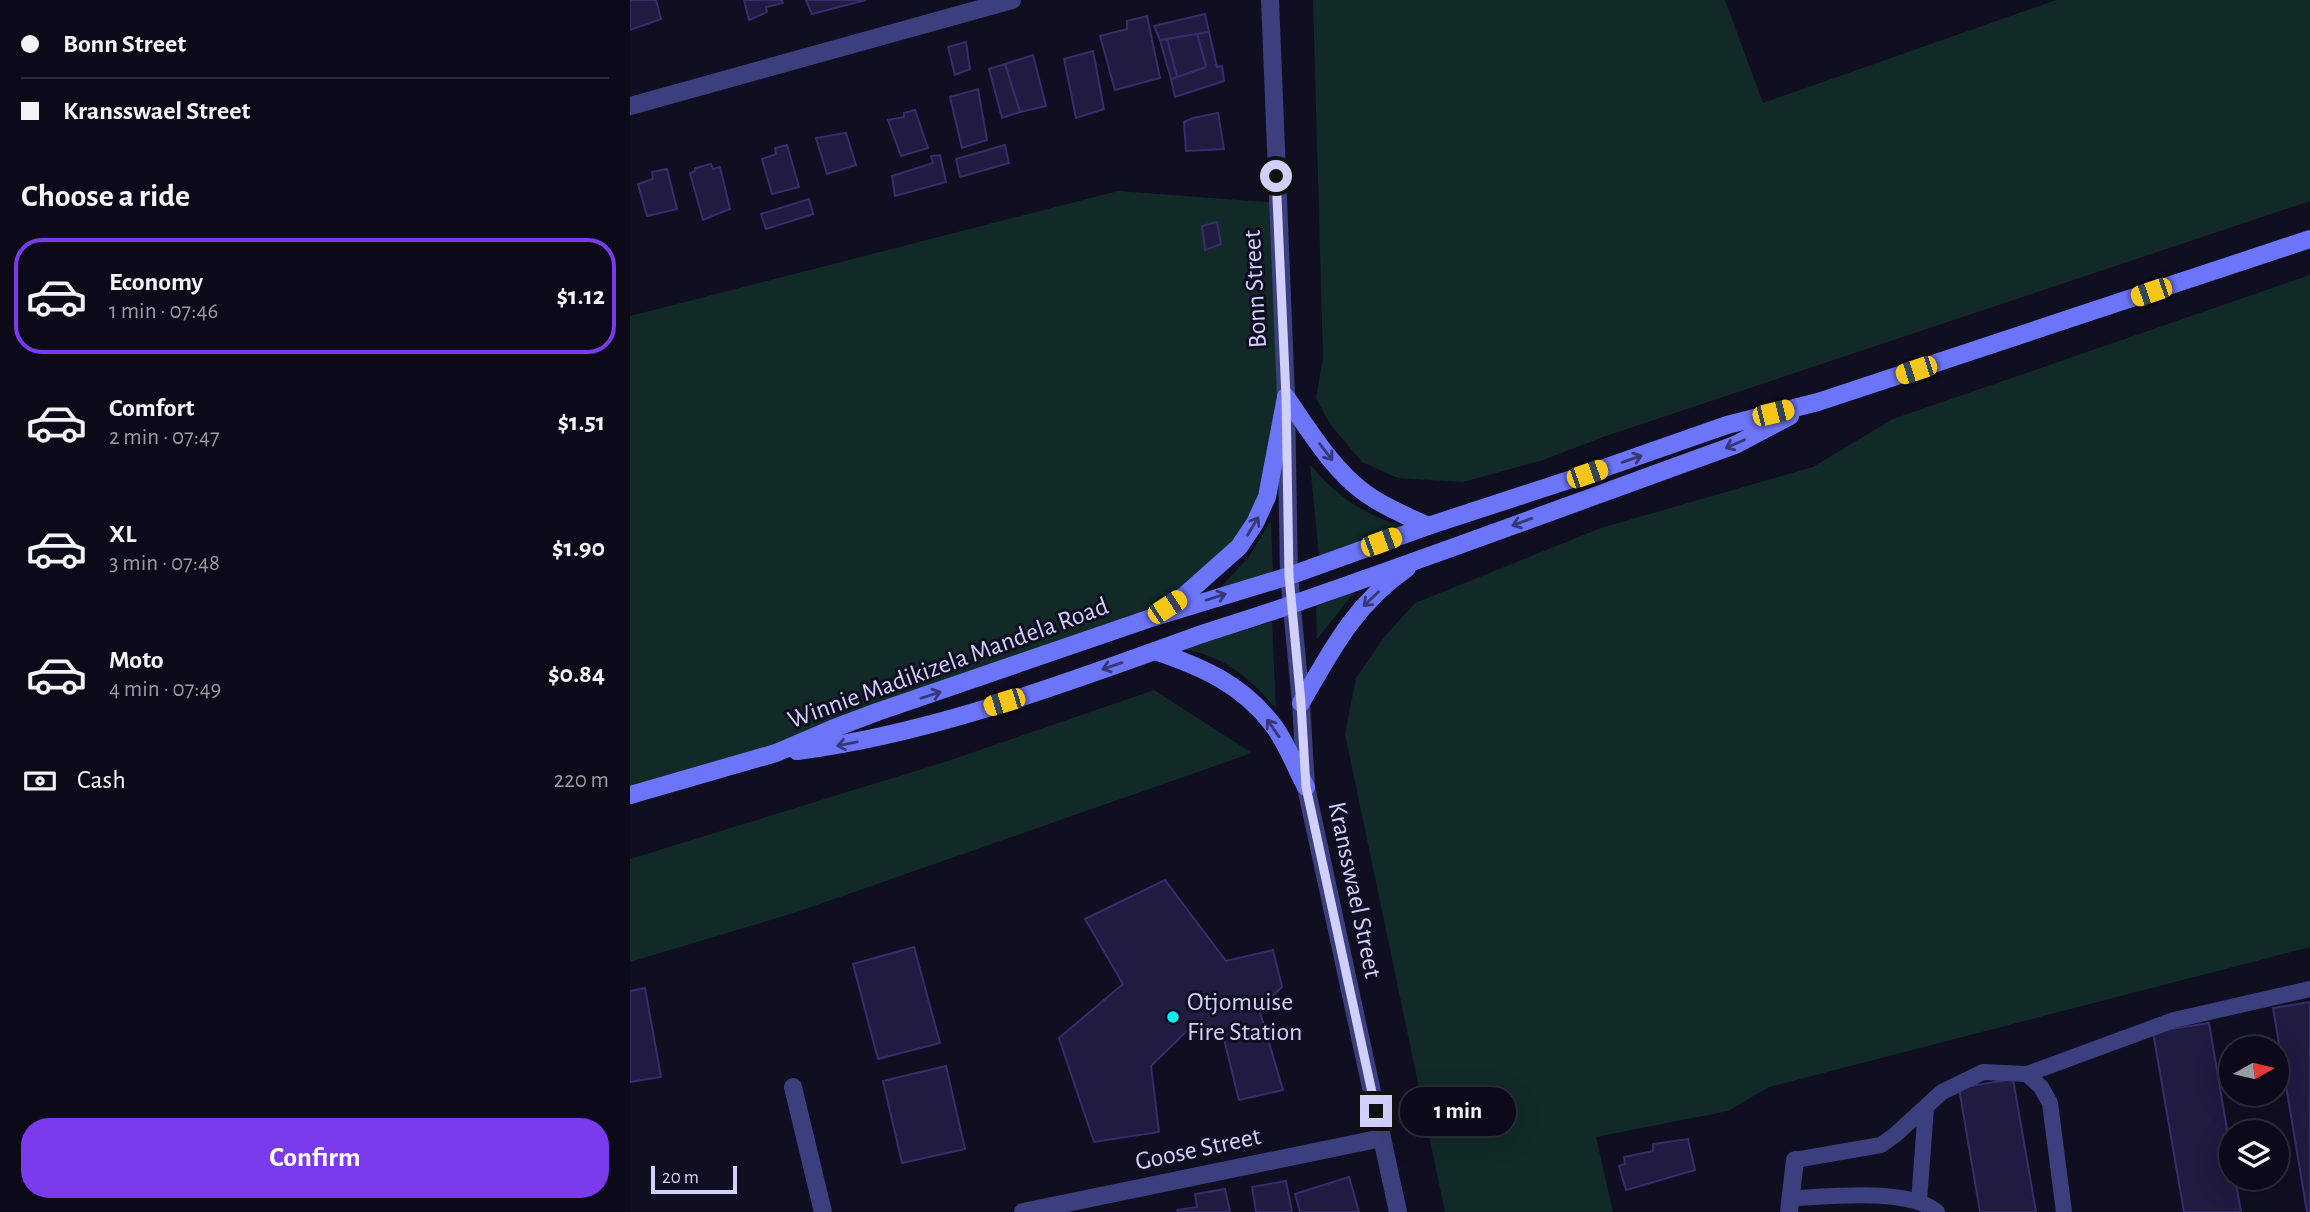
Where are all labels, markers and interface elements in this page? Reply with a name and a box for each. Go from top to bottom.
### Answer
text: Bonn Street [63,31,186,57]
text: Kransswael Street [63,98,250,124]
route start [1260,160,1292,192]
text: Choose a ride [21,180,190,212]
street label: Bonn Street [1239,229,1271,349]
icon: car [25,265,88,328]
text: Economy [109,269,203,295]
car [2128,275,2175,309]
text: $1.12 [556,283,605,309]
text: 1 min · 07:46 [109,300,218,323]
car [1893,354,1940,386]
icon: car [25,391,88,454]
text: Comfort [109,395,194,421]
car [1751,398,1796,428]
text: $1.51 [557,409,605,435]
text: 2 min · 07:47 [109,426,220,449]
one-way arrow [1725,438,1746,451]
one-way arrow [1318,443,1333,461]
one-way arrow [1621,452,1643,464]
car [1564,457,1611,491]
one-way arrow [1246,516,1260,536]
icon: car [25,517,88,580]
one-way arrow [1511,517,1533,529]
text: XL [109,521,136,547]
car [1358,525,1405,559]
text: $1.90 [552,535,605,561]
text: 3 min · 07:48 [109,552,220,575]
car [1144,587,1191,627]
one-way arrow [1205,590,1227,603]
one-way arrow [1363,590,1380,607]
street label: Winnie Madikizela Mandela Road [784,593,1112,733]
icon: car [25,643,88,706]
text: Moto [109,647,164,673]
text: $0.84 [548,661,605,687]
one-way arrow [1101,661,1123,673]
text: 4 min · 07:49 [109,678,221,701]
car [981,686,1028,718]
one-way arrow [920,687,942,700]
one-way arrow [1266,719,1280,738]
one-way arrow [836,737,859,751]
icon: cash [21,762,59,800]
text: Cash [77,767,126,793]
text: 220 m [554,769,609,792]
street label: Kransswael Street [1324,800,1386,980]
place label: Otjomuise Fire Station [1187,989,1302,1045]
marker: Otjomuise Fire Station [1165,1009,1181,1025]
north arrow [2219,1036,2289,1106]
map controls [2219,1036,2289,1190]
callout: 1 min [1400,1086,1516,1136]
route end [1360,1095,1392,1127]
text: 1 min [1434,1100,1482,1123]
button: Confirm [21,1118,609,1198]
button: layers [2219,1120,2289,1190]
street label: Goose Street [1133,1123,1263,1175]
scale bar [651,1163,737,1195]
text: 20 m [662,1168,699,1187]

